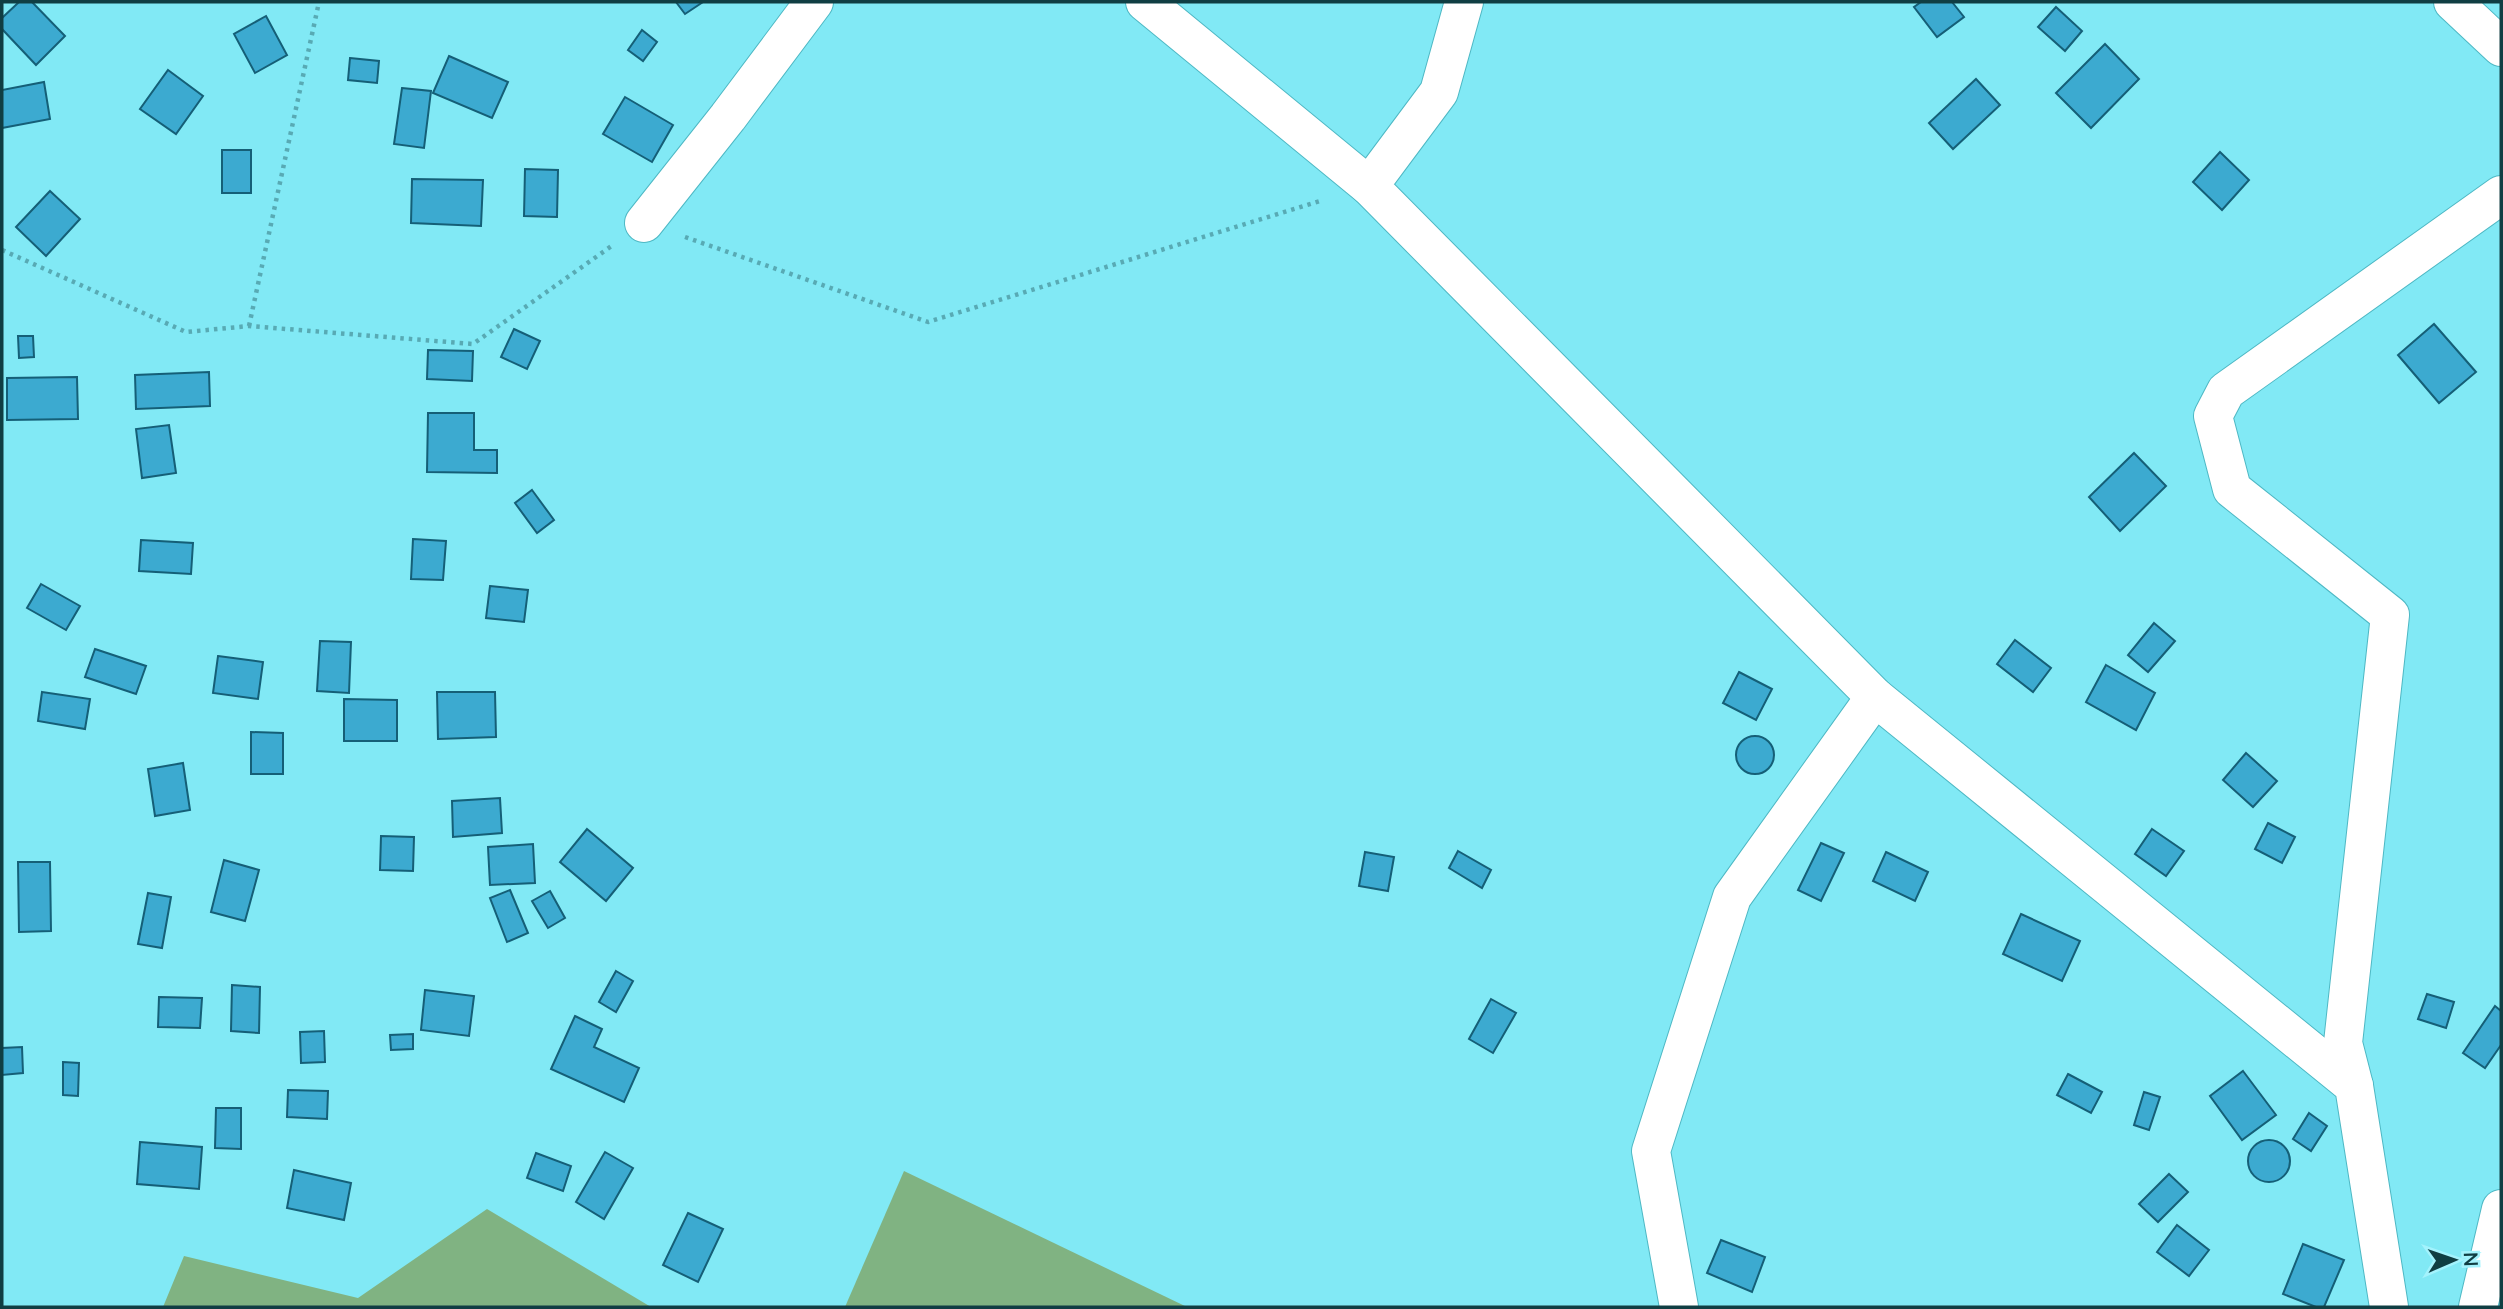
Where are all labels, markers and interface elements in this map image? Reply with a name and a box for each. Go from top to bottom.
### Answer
north arrow [2419,1225,2489,1295]
text: N [2460,1252,2483,1267]

